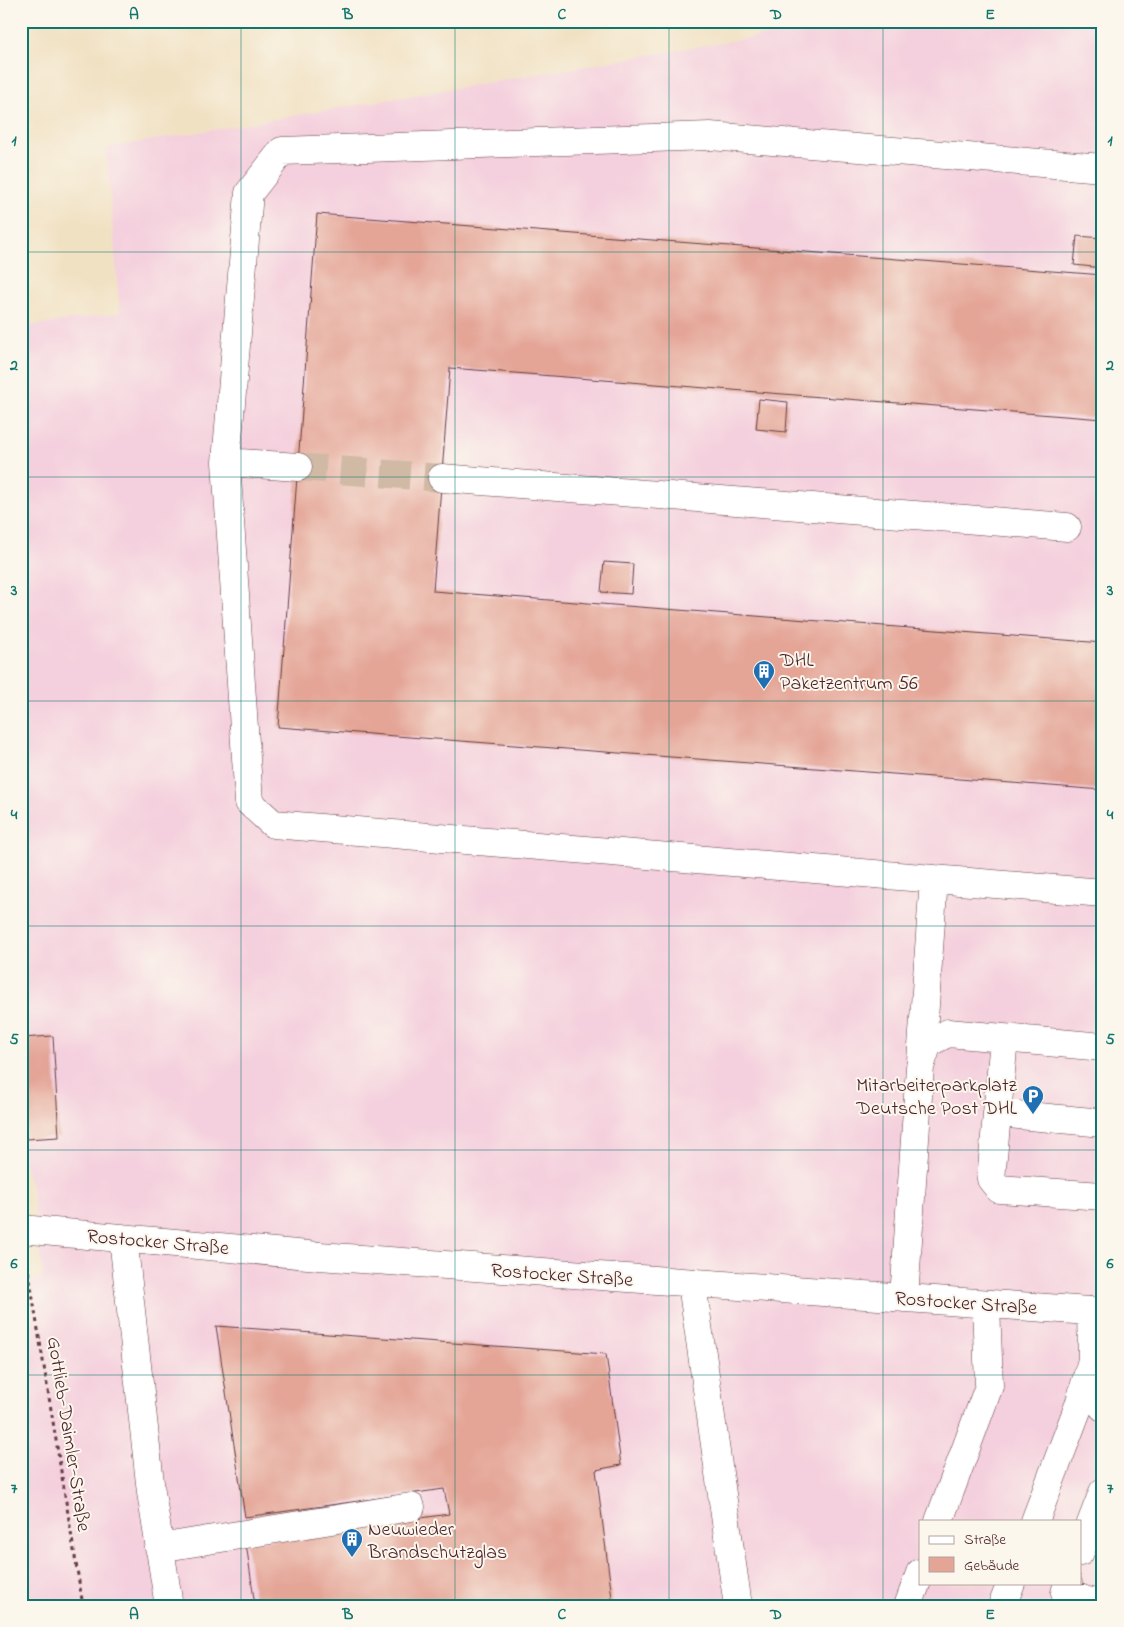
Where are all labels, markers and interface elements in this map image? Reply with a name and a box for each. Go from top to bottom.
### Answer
text: A [129,3,139,27]
text: B [342,3,354,27]
text: C [558,3,567,27]
text: D [769,3,782,27]
text: E [985,3,995,27]
text: 1 [11,129,17,153]
text: 1 [1107,129,1113,153]
text: 2 [9,354,18,378]
text: 2 [1105,354,1114,378]
text: 3 [10,579,18,603]
text: 3 [1106,579,1114,603]
place label: DHL Paketzentrum 56 [779,647,918,699]
building icon: DHL Paketzentrum 56 [752,659,776,690]
text: 4 [10,803,18,827]
text: 4 [1106,803,1114,827]
text: 5 [9,1028,19,1052]
text: 5 [1105,1028,1115,1052]
place label: Mitarbeiterparkplatz Deutsche Post DHL [855,1072,1018,1124]
parking icon: Mitarbeiterparkplatz Deutsche Post DHL [1021,1084,1045,1115]
street label: Rostocker Straße [86,1223,230,1264]
text: 6 [9,1252,18,1276]
text: 6 [1105,1252,1114,1276]
street label: Rostocker Straße [490,1257,634,1296]
street label: Rostocker Straße [894,1285,1038,1324]
street label: Gottlieb-Daimler-Straße [38,1335,97,1534]
text: 7 [11,1477,18,1501]
text: 7 [1107,1477,1114,1501]
place label: Neuwieder Brandschutzglas [367,1516,507,1569]
legend [919,1520,1082,1584]
building icon: Neuwieder Brandschutzglas [340,1527,364,1558]
text: Straße [964,1529,1006,1551]
text: Gebäude [964,1555,1020,1577]
text: A [129,1603,139,1627]
text: B [342,1603,354,1627]
text: C [558,1603,567,1627]
text: D [769,1603,782,1627]
text: E [985,1603,995,1627]

